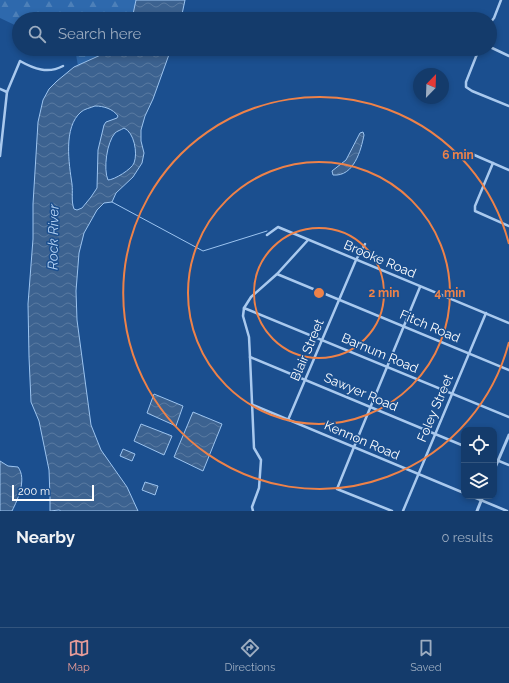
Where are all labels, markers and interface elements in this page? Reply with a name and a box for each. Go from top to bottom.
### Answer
search box [12,12,497,56]
icon: search [26,23,48,45]
text: Search here [58,25,141,43]
north arrow [413,68,449,104]
text: 6 min [442,148,474,162]
water label: Rock River [44,203,62,270]
street label: Brooke Road [342,237,418,281]
centre of rings [312,286,326,300]
text: 2 min [368,286,400,300]
text: 4 min [434,286,466,300]
street label: Fitch Road [398,307,462,345]
street label: Blair Street [287,316,327,383]
street label: Barnum Road [339,330,421,376]
street label: Sawyer Road [322,370,400,414]
street label: Foley Street [414,371,456,444]
street label: Kennon Road [322,417,402,463]
map controls [461,427,497,499]
button: locate [461,427,497,463]
button: layers [461,463,497,499]
scale bar [12,483,94,502]
text: 200 m [18,485,50,498]
text: Nearby [16,527,75,547]
text: 0 results [442,530,493,545]
tab: Map [67,637,90,674]
tab: Directions [225,637,275,674]
tab: Saved [410,637,442,674]

